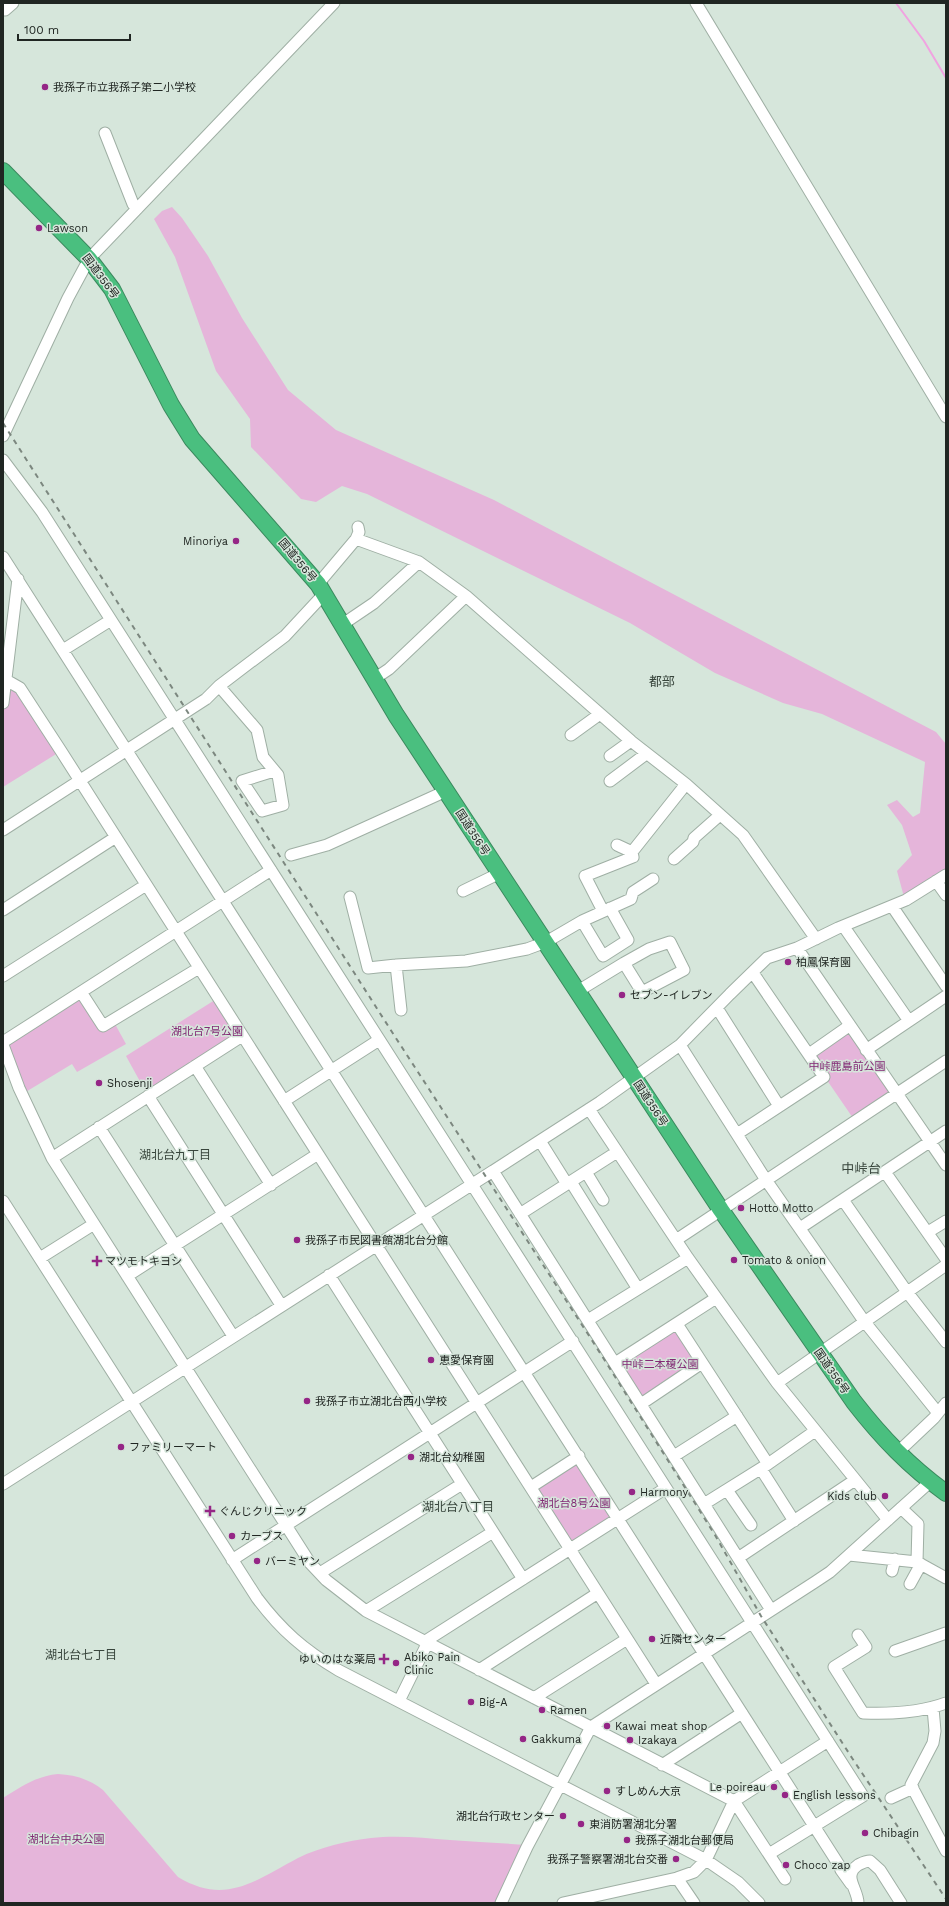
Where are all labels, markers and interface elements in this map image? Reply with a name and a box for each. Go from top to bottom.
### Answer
scale bar [18,16,130,42]
text: 100 m [24,23,59,37]
place label: 我孫子市立我孫子第二小学校 [53,81,196,94]
marker: 我孫子市立我孫子第二小学校 [40,82,50,92]
place label: Lawson [47,222,88,235]
marker: Lawson [34,223,44,233]
street label: 国道356号 [80,251,122,301]
place label: Minoriya [183,535,228,548]
marker: Minoriya [231,536,241,546]
street label: 国道356号 [276,536,319,585]
district label: 都部 [649,674,675,689]
street label: 国道356号 [453,807,492,858]
place label: 柏鳳保育園 [796,956,851,969]
marker: 柏鳳保育園 [783,957,793,967]
place label: セブン-イレブン [630,989,713,1002]
marker: セブン-イレブン [617,990,627,1000]
park label: 湖北台7号公園 [171,1025,243,1038]
park label: 中峠鹿島前公園 [809,1060,886,1073]
place label: Shosenji [107,1077,152,1090]
marker: Shosenji [94,1078,104,1088]
street label: 国道356号 [631,1078,670,1129]
district label: 湖北台九丁目 [139,1148,211,1162]
district label: 中峠台 [841,1161,881,1176]
place label: Hotto Motto [749,1202,813,1215]
marker: Hotto Motto [736,1203,746,1213]
place label: 我孫子市民図書館湖北台分館 [305,1234,448,1247]
marker: 我孫子市民図書館湖北台分館 [292,1235,302,1245]
place label: Tomato & onion [742,1254,826,1267]
place label: マツモトキヨシ [105,1255,182,1268]
marker: Tomato & onion [729,1255,739,1265]
marker: マツモトキヨシ [92,1256,102,1266]
street label: 国道356号 [811,1346,852,1397]
place label: 恵愛保育園 [439,1354,494,1367]
marker: 恵愛保育園 [426,1355,436,1365]
park label: 中峠二本榎公園 [622,1358,699,1371]
place label: 我孫子市立湖北台西小学校 [315,1395,447,1408]
marker: 我孫子市立湖北台西小学校 [302,1396,312,1406]
place label: ファミリーマート [129,1441,217,1454]
marker: ファミリーマート [116,1442,126,1452]
place label: 湖北台幼稚園 [419,1451,485,1464]
marker: 湖北台幼稚園 [406,1452,416,1462]
place label: Harmony [640,1486,688,1499]
marker: Harmony [627,1487,637,1497]
place label: Kids club [827,1490,877,1503]
marker: Kids club [880,1491,890,1501]
park label: 湖北台8号公園 [538,1497,610,1510]
district label: 湖北台八丁目 [422,1500,494,1514]
marker: ぐんじクリニック [204,1505,216,1517]
place label: ぐんじクリニック [219,1505,307,1518]
place label: カーブス [240,1530,283,1543]
marker: カーブス [227,1531,237,1541]
place label: バーミヤン [265,1555,320,1568]
marker: バーミヤン [252,1556,262,1566]
place label: 近隣センター [660,1633,726,1646]
marker: 近隣センター [647,1634,657,1644]
district label: 湖北台七丁目 [45,1648,117,1662]
place label: Abiko Pain Clinic [404,1651,460,1677]
place label: ゆいのはな薬局 [299,1653,376,1666]
marker: ゆいのはな薬局 [379,1654,389,1664]
marker: Abiko Pain Clinic [391,1658,401,1668]
place label: Big-A [479,1696,508,1709]
marker: Big-A [466,1697,476,1707]
place label: Ramen [550,1704,587,1717]
marker: Ramen [537,1705,547,1715]
place label: Kawai meat shop [615,1720,708,1733]
marker: Kawai meat shop [602,1721,612,1731]
place label: Gakkuma [531,1733,581,1746]
marker: Gakkuma [518,1734,528,1744]
place label: Izakaya [638,1734,677,1747]
marker: Izakaya [625,1735,635,1745]
place label: Le poireau [709,1781,766,1794]
marker: Le poireau [769,1782,779,1792]
place label: すしめん大京 [615,1785,681,1798]
marker: すしめん大京 [602,1786,612,1796]
place label: English lessons [793,1789,876,1802]
marker: English lessons [780,1790,790,1800]
place label: 湖北台行政センター [456,1810,555,1823]
marker: 湖北台行政センター [558,1811,568,1821]
place label: 東消防署湖北分署 [589,1818,677,1831]
marker: 東消防署湖北分署 [576,1819,586,1829]
place label: Chibagin [873,1827,919,1840]
marker: Chibagin [860,1828,870,1838]
park label: 湖北台中央公園 [28,1833,105,1846]
place label: 我孫子湖北台郵便局 [635,1834,734,1847]
marker: 我孫子湖北台郵便局 [622,1835,632,1845]
place label: 我孫子警察署湖北台交番 [547,1853,668,1866]
marker: 我孫子警察署湖北台交番 [671,1854,681,1864]
place label: Choco zap [794,1859,851,1872]
marker: Choco zap [781,1860,791,1870]

